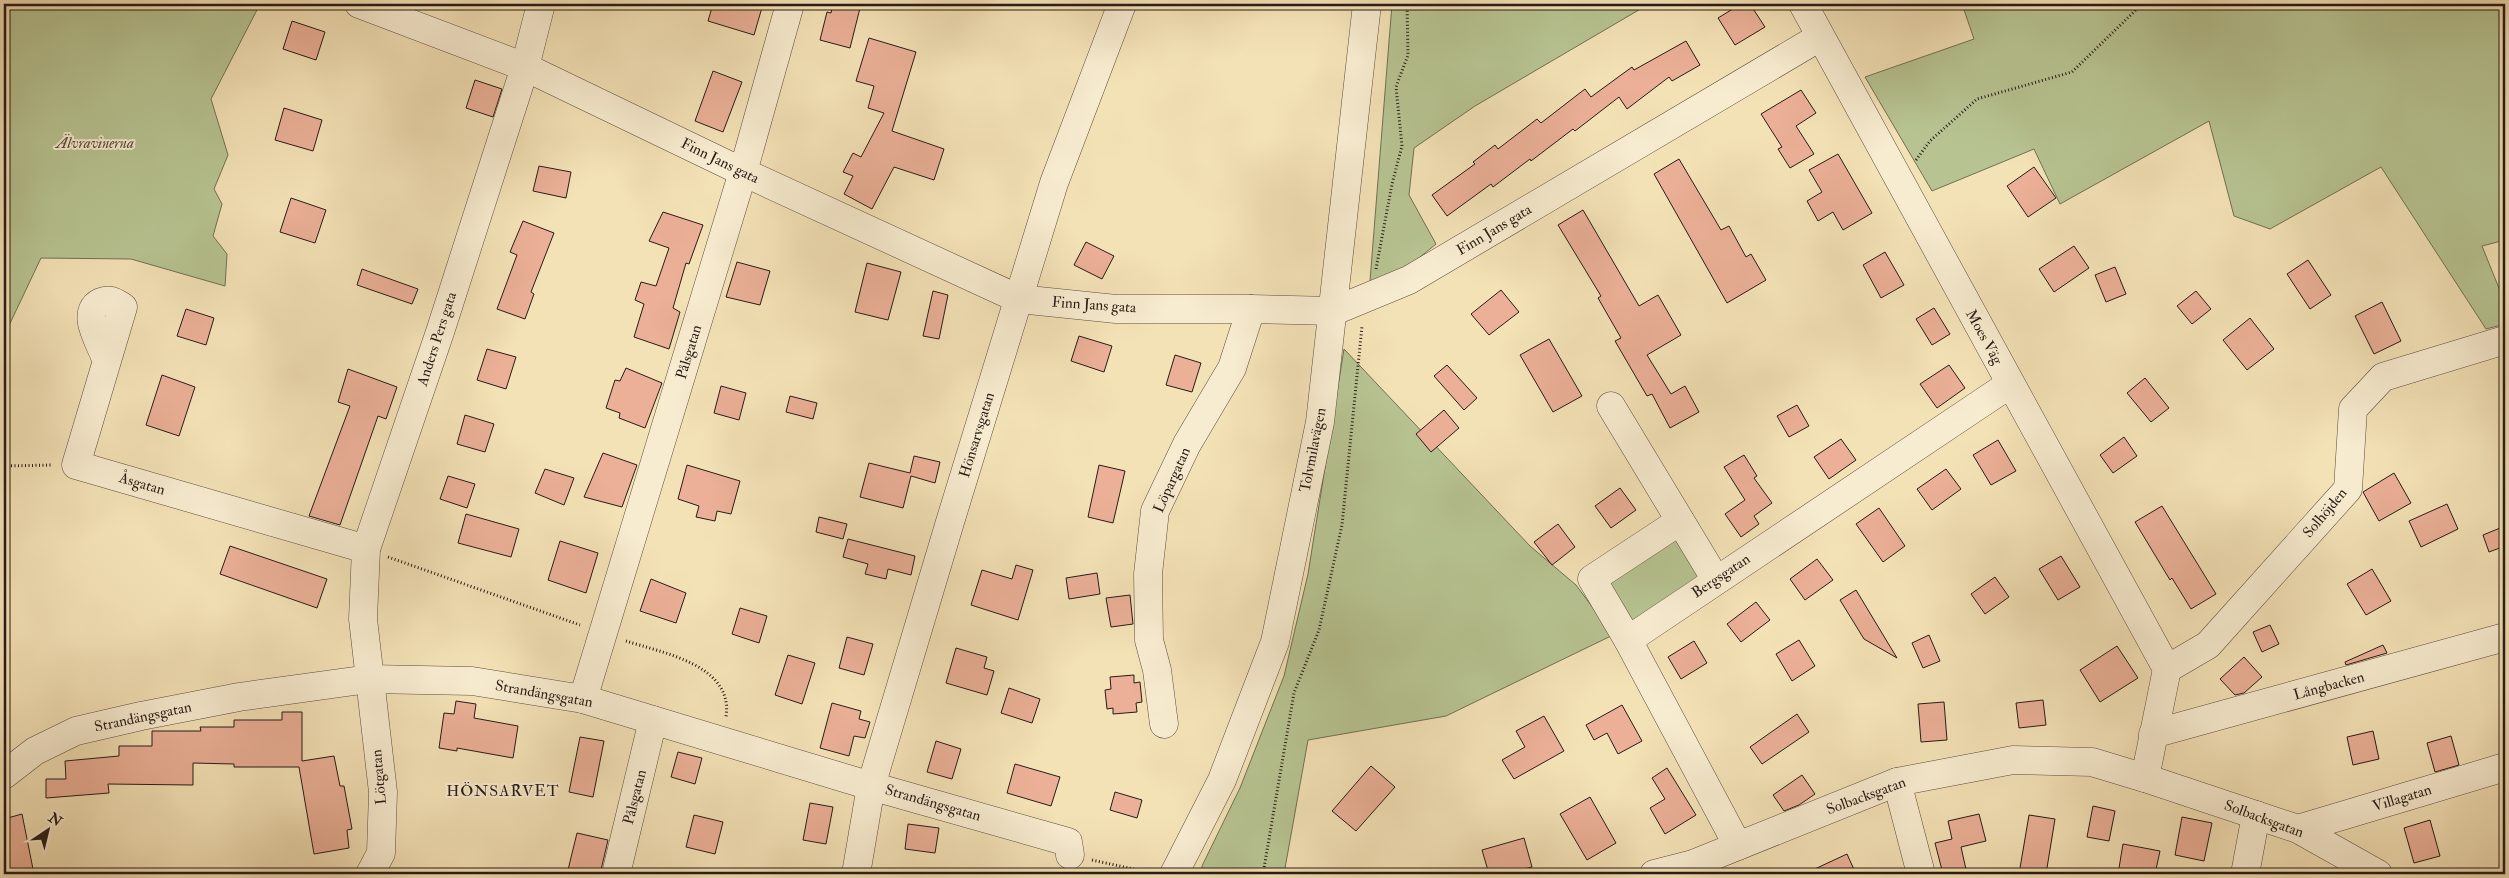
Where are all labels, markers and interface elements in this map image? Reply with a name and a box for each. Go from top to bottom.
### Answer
park label: Älvravinerna [54,133,134,153]
street label: Finn Jans gata [677,134,763,189]
street label: Finn Jans gata [1453,200,1536,261]
street label: Anders Pers gata [413,289,461,389]
street label: Finn Jans gata [1051,293,1138,318]
street label: Moes Väg [1961,306,2007,368]
street label: Pålsgatan [672,322,706,382]
street label: Hönsarvsgatan [955,390,999,480]
street label: Tolvmilavägen [1295,406,1331,494]
street label: Löpargatan [1149,444,1196,516]
street label: Åsgatan [116,467,168,500]
street label: Solhöjden [2299,484,2352,542]
street label: Bergsgatan [1688,549,1754,602]
street label: Långbacken [2291,667,2367,705]
street label: Strandängsgatan [494,676,595,712]
street label: Strandängsgatan [93,697,194,737]
street label: Lötgatan [367,748,391,805]
street label: Pålsgatan [619,767,651,826]
street label: Solbacksgatan [1824,773,1909,819]
street label: Strandängsgatan [883,780,983,826]
street label: Villagatan [2370,780,2434,816]
district label: HÖNSARVET [446,781,560,801]
street label: Solbacksgatan [2222,796,2307,842]
north arrow [22,806,72,856]
text: N [44,809,66,831]

